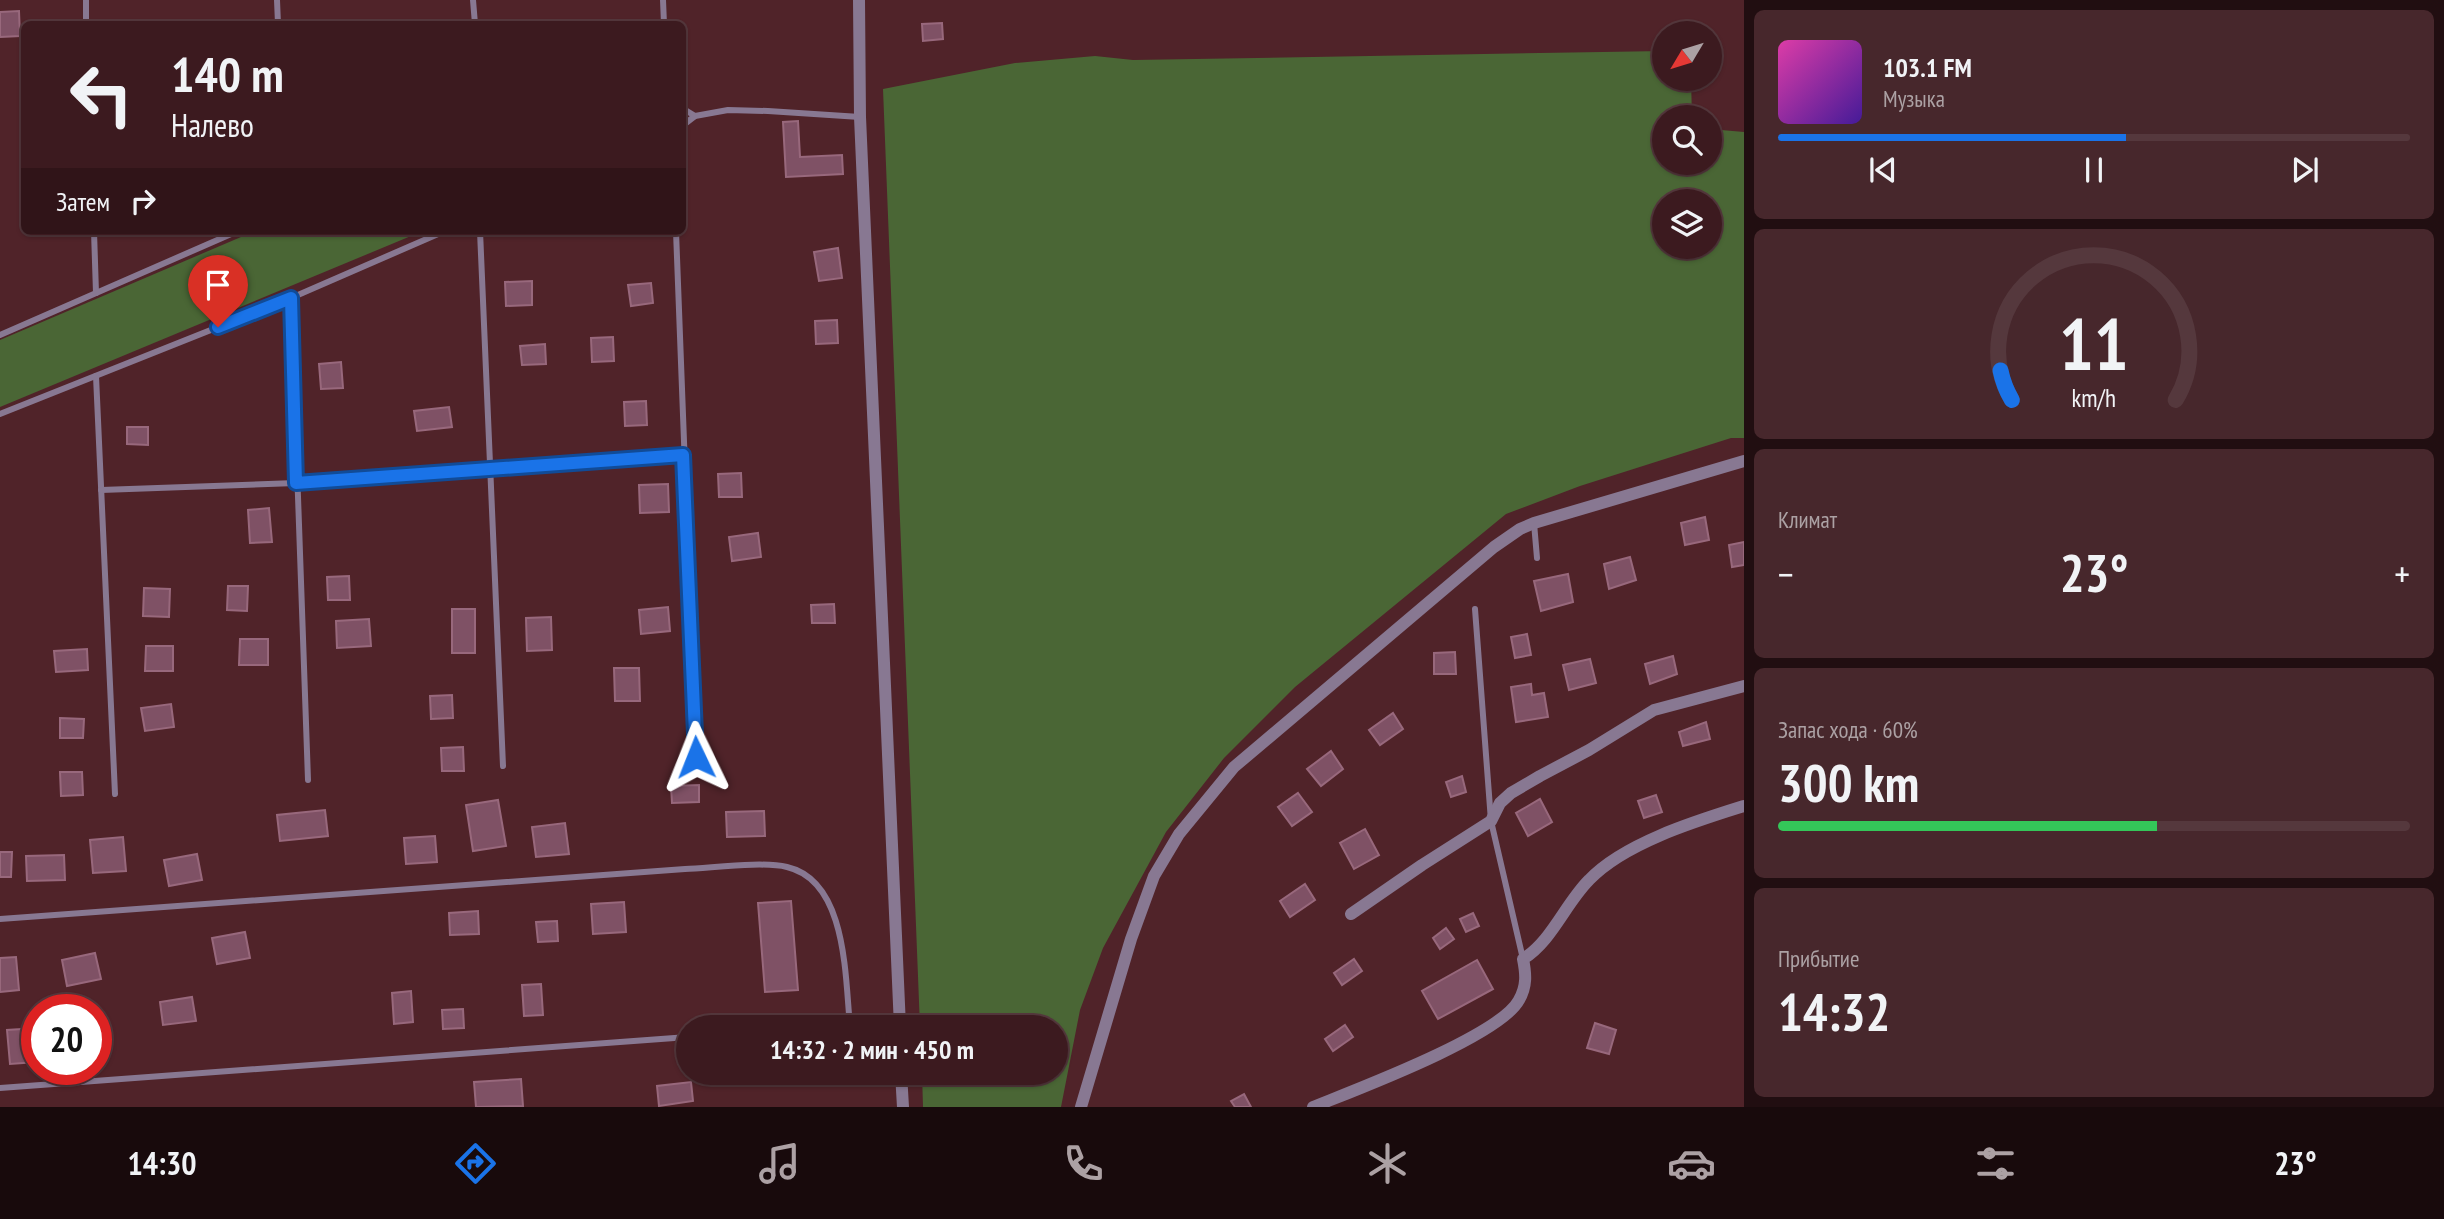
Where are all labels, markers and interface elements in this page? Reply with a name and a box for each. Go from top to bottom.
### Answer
north arrow [1652,21,1722,91]
map controls [1652,21,1722,259]
text: 140 m [171,42,284,106]
icon: left [56,49,147,140]
text: 103.1 FM [1883,51,1972,84]
text: Музыка [1883,84,1945,113]
text: Налево [171,104,254,146]
button: search [1652,105,1722,175]
icon: previous [1864,151,1902,189]
icon: pause [2075,151,2113,189]
icon: next [2286,151,2324,189]
icon: right [124,182,162,220]
text: Затем [56,185,110,218]
button: layers [1652,189,1722,259]
pin [188,255,248,327]
icon: arrive [199,266,237,304]
text: 11 [2059,297,2129,391]
text: km/h [2072,382,2116,414]
text: Климат [1778,505,1837,534]
text: 23° [2060,539,2128,606]
text: − [1778,549,1794,598]
text: + [2394,549,2410,598]
text: Запас хода · 60% [1778,715,1918,744]
position arrow [659,720,733,794]
text: 300 km [1778,749,1919,816]
text: Прибытие [1778,944,1859,973]
text: 14:32 [1778,978,1890,1045]
speed limit sign: 20 [21,994,112,1085]
text: 14:32 · 2 мин · 450 m [770,1033,974,1066]
icon: directions [451,1139,500,1188]
icon: music [755,1139,804,1188]
icon: phone [1059,1139,1108,1188]
icon: climate [1363,1139,1412,1188]
icon: car [1667,1139,1716,1188]
icon: filters [1971,1139,2020,1188]
text: 14:30 [127,1142,197,1184]
text: 23° [2274,1142,2317,1184]

